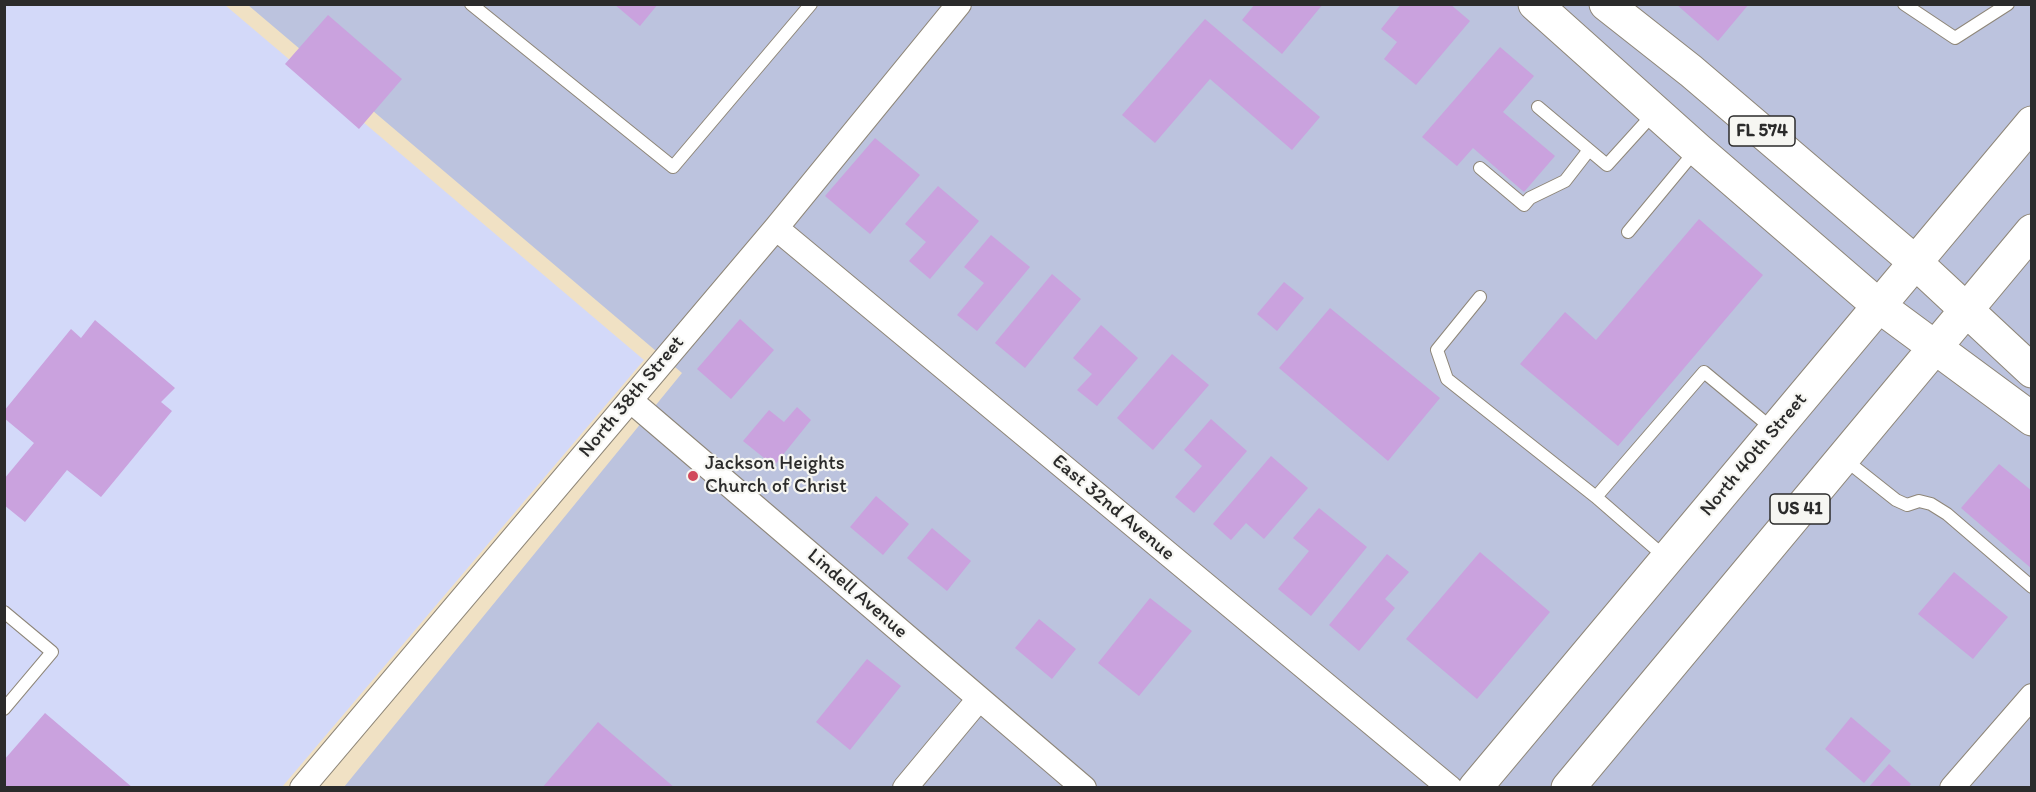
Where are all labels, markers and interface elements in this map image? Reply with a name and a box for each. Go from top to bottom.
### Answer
road number: FL 574 [1729,116,1795,146]
street label: North 38th Street [574,331,690,463]
street label: North 40th Street [1695,388,1813,522]
street label: East 32nd Avenue [1047,450,1179,566]
place label: Jackson Heights Church of Christ [705,452,847,499]
marker: Jackson Heights Church of Christ [686,469,700,483]
road number: US 41 [1770,494,1830,524]
street label: Lindell Avenue [802,544,912,644]

